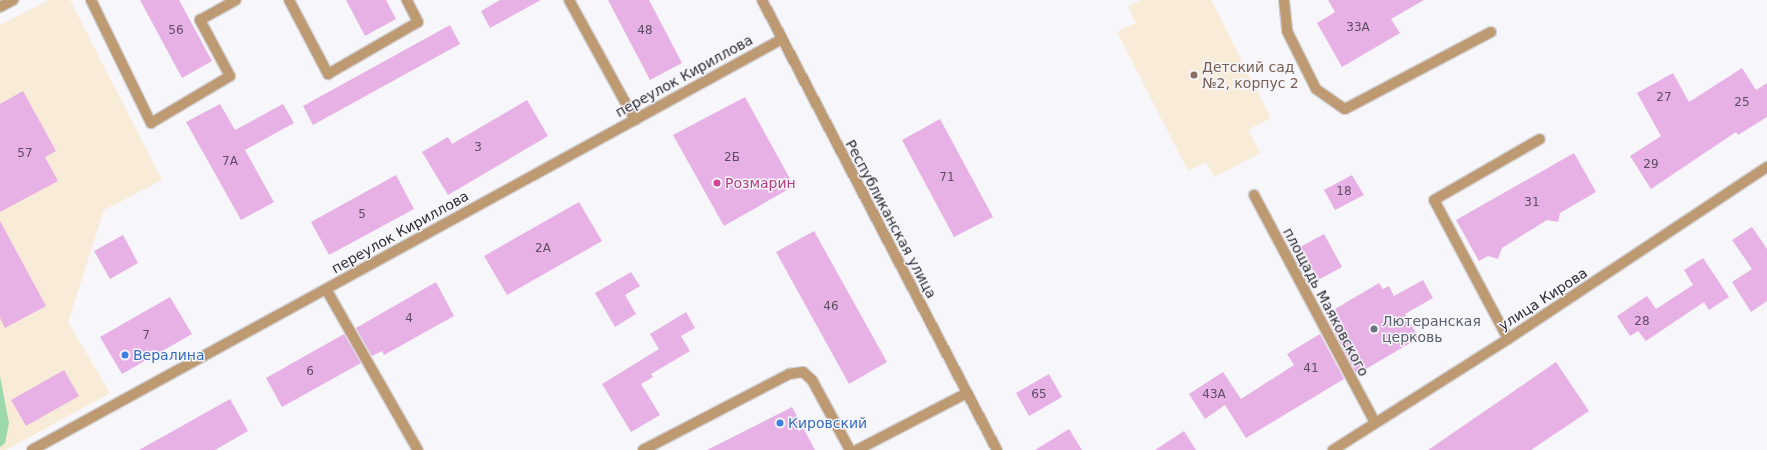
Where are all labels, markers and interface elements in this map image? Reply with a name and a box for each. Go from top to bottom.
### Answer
house number: 33А [1346,21,1370,35]
house number: 56 [168,24,184,38]
house number: 48 [637,24,653,38]
street label: переулок Кириллова [612,31,756,121]
place label: Детский сад №2, корпус 2 [1202,59,1299,92]
marker: Детский сад №2, корпус 2 [1189,70,1199,80]
house number: 27 [1656,91,1672,105]
house number: 25 [1734,96,1750,110]
street label: Республиканская улица [842,137,940,301]
house number: 3 [474,141,482,155]
house number: 57 [17,147,33,161]
house number: 2Б [724,151,740,165]
house number: 7А [222,155,238,169]
house number: 29 [1643,158,1659,172]
house number: 71 [939,171,955,185]
place label: Розмарин [725,175,796,191]
marker: Розмарин [712,178,722,188]
house number: 18 [1336,185,1352,199]
street label: переулок Кириллова [328,187,472,277]
house number: 31 [1524,196,1540,210]
house number: 5 [358,208,366,222]
street label: площадь Маяковского [1280,225,1372,379]
house number: 2А [535,242,551,256]
street label: улица Кирова [1496,264,1590,334]
house number: 46 [823,300,839,314]
house number: 4 [405,312,413,326]
place label: Лютеранская церковь [1382,313,1481,346]
house number: 28 [1634,315,1650,329]
marker: Лютеранская церковь [1369,324,1379,334]
house number: 7 [142,329,150,343]
place label: Вералина [133,347,204,363]
marker: Вералина [120,350,130,360]
house number: 41 [1303,362,1319,376]
house number: 6 [306,365,314,379]
house number: 65 [1031,388,1047,402]
house number: 43А [1202,388,1226,402]
place label: Кировский [788,415,867,431]
marker: Кировский [775,418,785,428]

